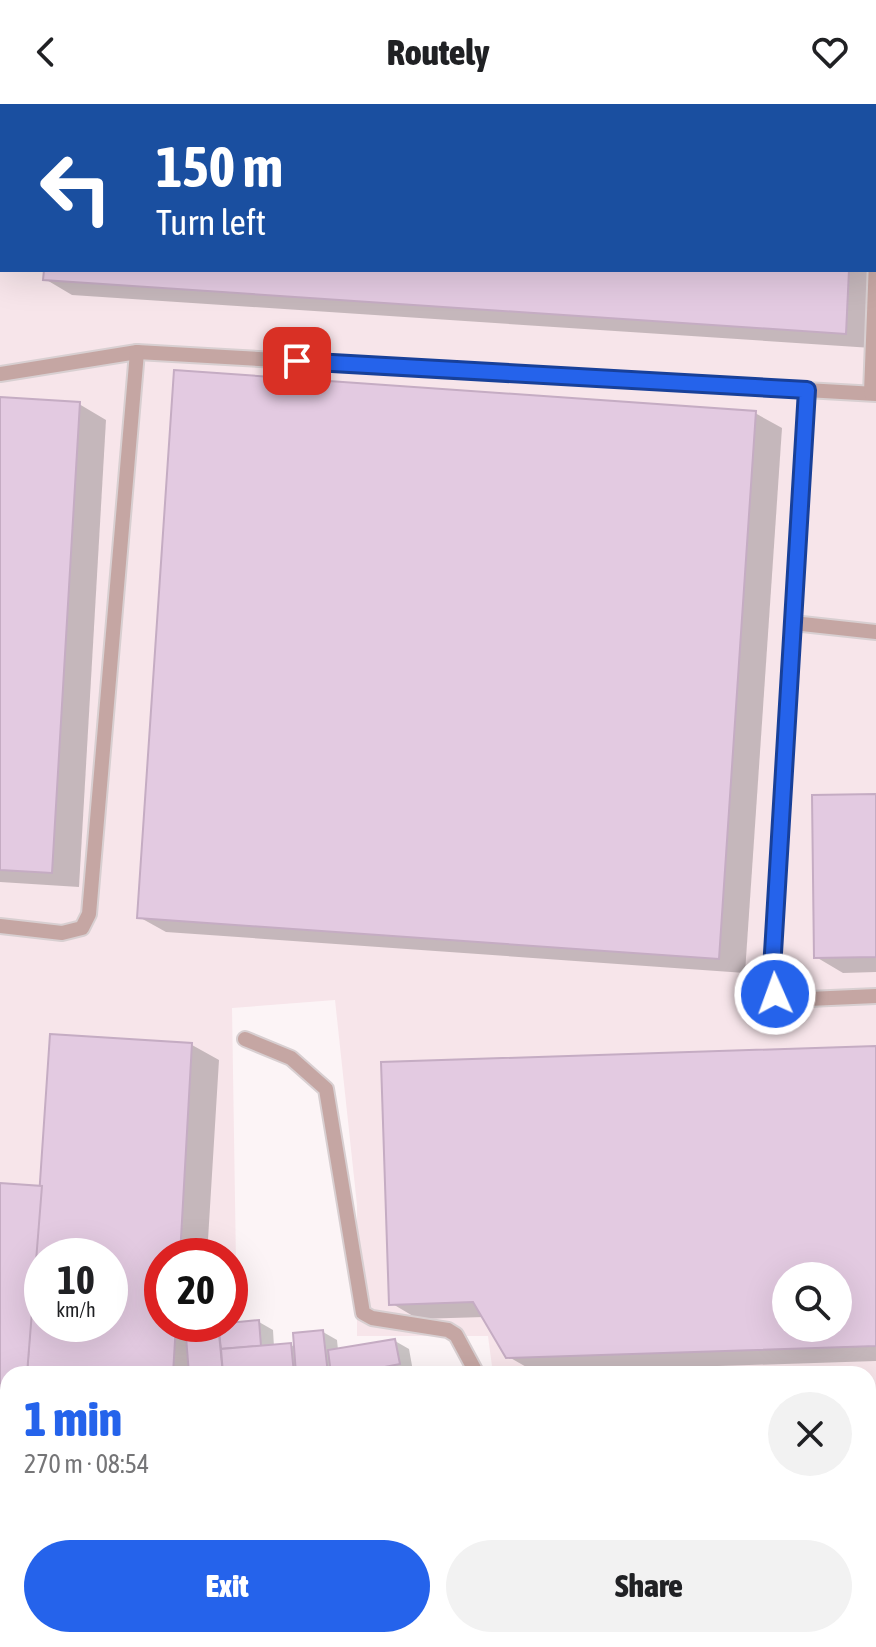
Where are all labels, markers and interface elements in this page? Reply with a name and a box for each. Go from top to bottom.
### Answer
icon: back [24,30,68,74]
icon: heart [808,30,852,74]
text: Routely [387,31,489,73]
text: 150 m [156,135,283,199]
icon: left [24,136,128,240]
text: Turn left [156,201,266,243]
pin [263,327,331,395]
icon: arrive [275,339,319,383]
position arrow [733,952,817,1036]
speed limit sign: 20 [144,1238,248,1342]
text: 10 [57,1257,95,1302]
map controls [772,1262,852,1342]
button: search [772,1262,852,1342]
text: km/h [56,1298,96,1321]
text: 1 min [24,1391,122,1446]
button: close [768,1392,852,1476]
text: 270 m · 08:54 [24,1449,149,1479]
button: Exit [24,1540,430,1632]
button: Share [446,1540,852,1632]

